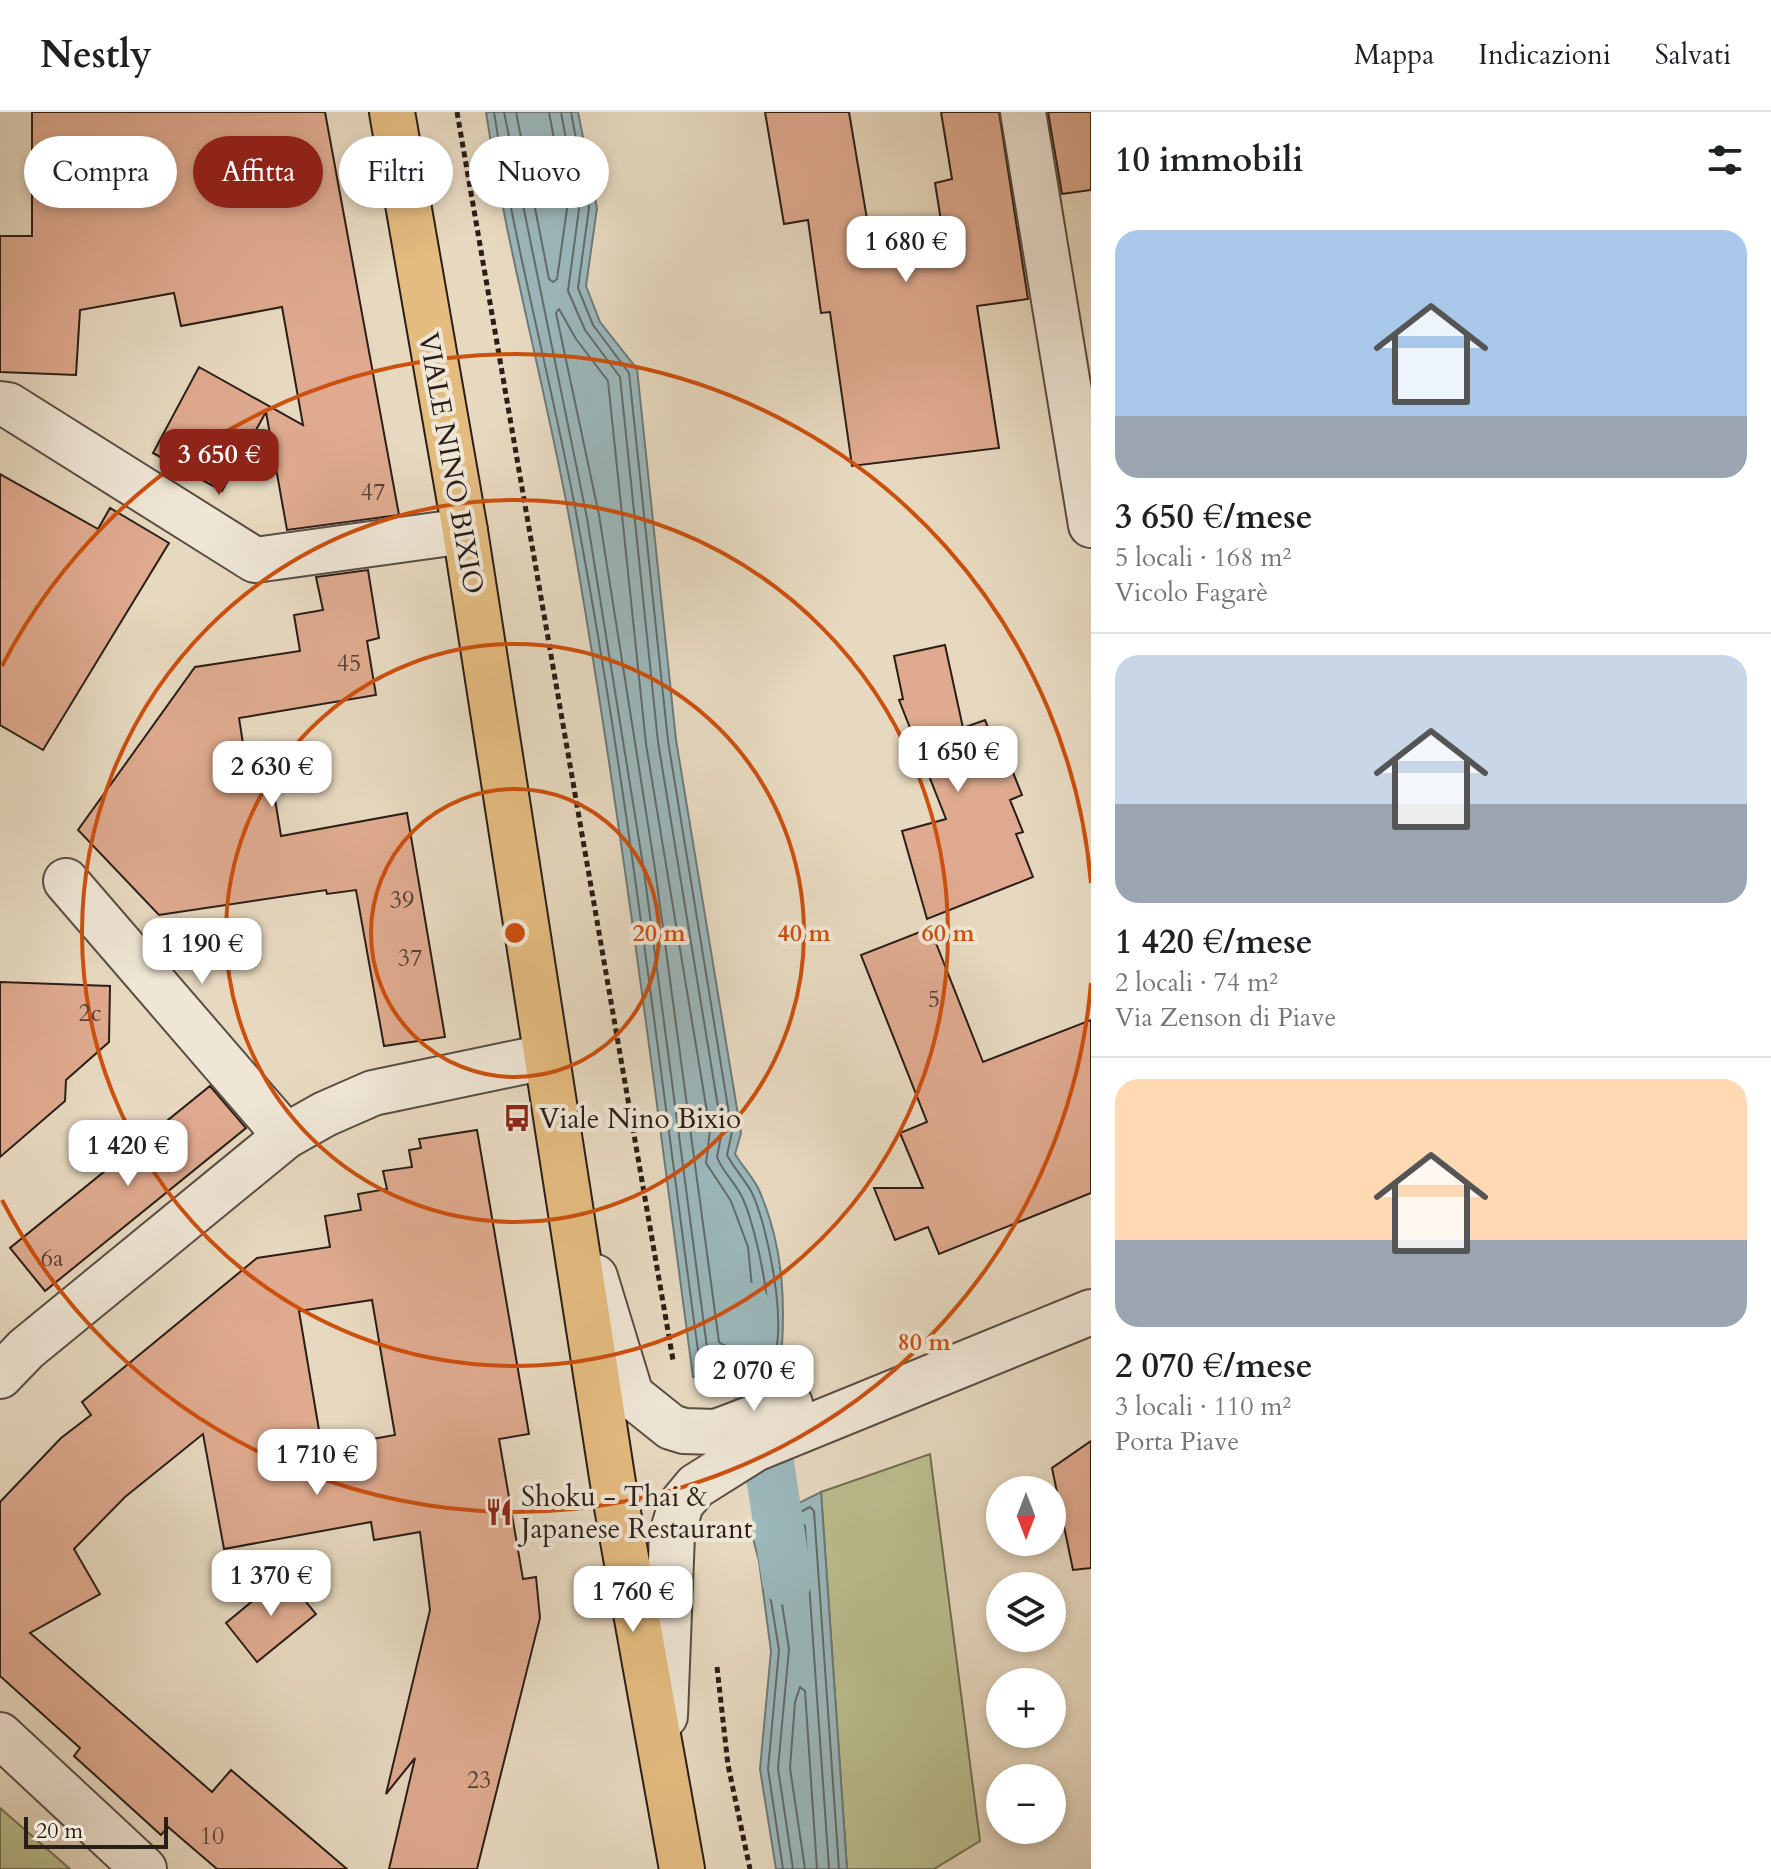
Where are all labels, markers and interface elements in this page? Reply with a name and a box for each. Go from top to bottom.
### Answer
text: Nestly [40,29,152,81]
text: Mappa [1354,36,1434,74]
text: Indicazioni [1478,36,1611,74]
text: Salvati [1655,36,1731,74]
chip: Compra [24,136,177,208]
chip: Affitta [193,136,323,208]
chip: Filtri [339,136,453,208]
chip: Nuovo [469,136,609,208]
text: 10 immobili [1115,137,1303,183]
icon: filters [1703,138,1747,182]
pin: 1 680 € [832,216,980,284]
text: 1 680 € [865,224,947,259]
icon: home [1359,282,1503,426]
street label: VIALE NINO BIXIO [409,329,493,597]
pin: 3 650 € [145,429,293,497]
text: 3 650 € [178,437,260,472]
house number: 47 [361,476,385,509]
text: 3 650 €/mese [1115,494,1313,540]
text: 5 locali · 168 m² [1115,540,1291,575]
text: Vicolo Fagarè [1115,575,1268,610]
house number: 45 [337,647,361,680]
icon: home [1359,707,1503,851]
pin: 1 650 € [884,726,1032,794]
text: 1 650 € [917,734,999,769]
pin: 2 630 € [198,741,346,809]
text: 2 630 € [231,749,313,784]
house number: 39 [390,884,414,917]
text: 20 m [632,917,686,950]
text: 40 m [777,917,831,950]
text: 60 m [921,917,975,950]
pin: 1 190 € [128,918,276,986]
centre of rings [501,919,529,947]
text: 1 420 €/mese [1115,919,1313,965]
text: 1 190 € [161,926,243,961]
house number: 37 [398,942,422,975]
text: 2 locali · 74 m² [1115,965,1278,1000]
house number: 5 [928,983,940,1016]
house number: 2c [78,997,102,1030]
text: Via Zenson di Piave [1115,1000,1336,1035]
place label: Viale Nino Bixio [539,1100,741,1138]
bus stop icon: Viale Nino Bixio [502,1103,532,1133]
pin: 1 420 € [54,1120,202,1188]
text: 1 420 € [87,1128,169,1163]
icon: home [1359,1131,1503,1275]
house number: 6a [41,1242,64,1275]
text: 80 m [897,1326,951,1359]
text: 2 070 €/mese [1115,1343,1313,1389]
pin: 2 070 € [680,1345,828,1413]
text: 2 070 € [713,1353,795,1388]
text: 3 locali · 110 m² [1115,1389,1291,1424]
text: Porta Piave [1115,1424,1239,1459]
pin: 1 710 € [243,1429,391,1497]
text: 1 710 € [276,1437,358,1472]
north arrow [986,1476,1066,1556]
map controls [986,1476,1066,1844]
place label: Shoku - Thai & Japanese Restaurant [517,1478,753,1548]
restaurant icon: Shoku - Thai & Japanese Restaurant [484,1497,514,1527]
pin: 1 370 € [197,1550,345,1618]
text: 1 370 € [230,1558,312,1593]
pin: 1 760 € [559,1566,707,1634]
button: layers [986,1572,1066,1652]
text: 1 760 € [592,1574,674,1609]
button: + [986,1668,1066,1748]
house number: 23 [467,1764,491,1797]
button: − [986,1764,1066,1844]
scale bar [24,1813,168,1849]
text: 20 m [36,1816,83,1846]
house number: 10 [200,1820,224,1853]

